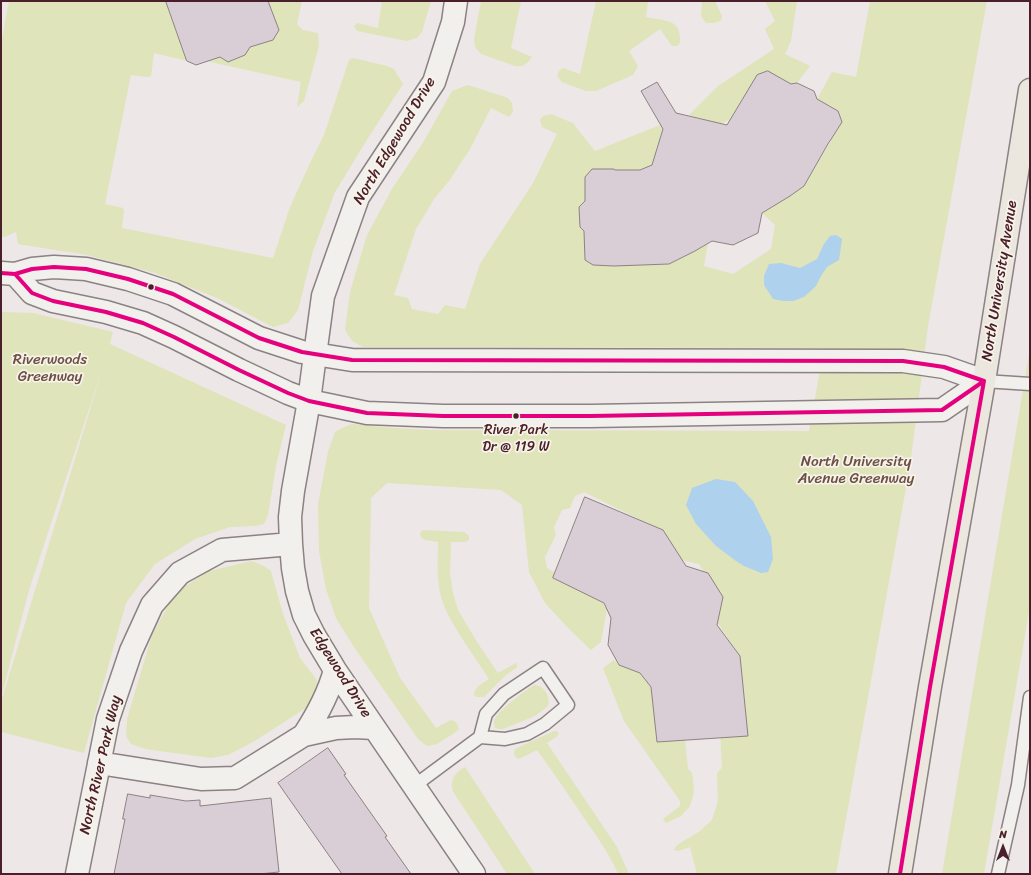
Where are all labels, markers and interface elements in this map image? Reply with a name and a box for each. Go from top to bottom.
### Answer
street label: North Edgewood Drive [350,74,440,208]
street label: North University Avenue [978,199,1022,363]
unlabelled marker [146,282,156,292]
park label: Riverwoods Greenway [13,351,87,386]
marker: River Park Dr @ 119 W [511,411,521,421]
place label: River Park Dr @ 119 W [482,422,550,454]
park label: North University Avenue Greenway [798,453,914,488]
street label: Edgewood Drive [305,625,375,721]
street label: North River Park Way [76,694,126,836]
text: N [999,825,1007,844]
north arrow [983,827,1023,867]

